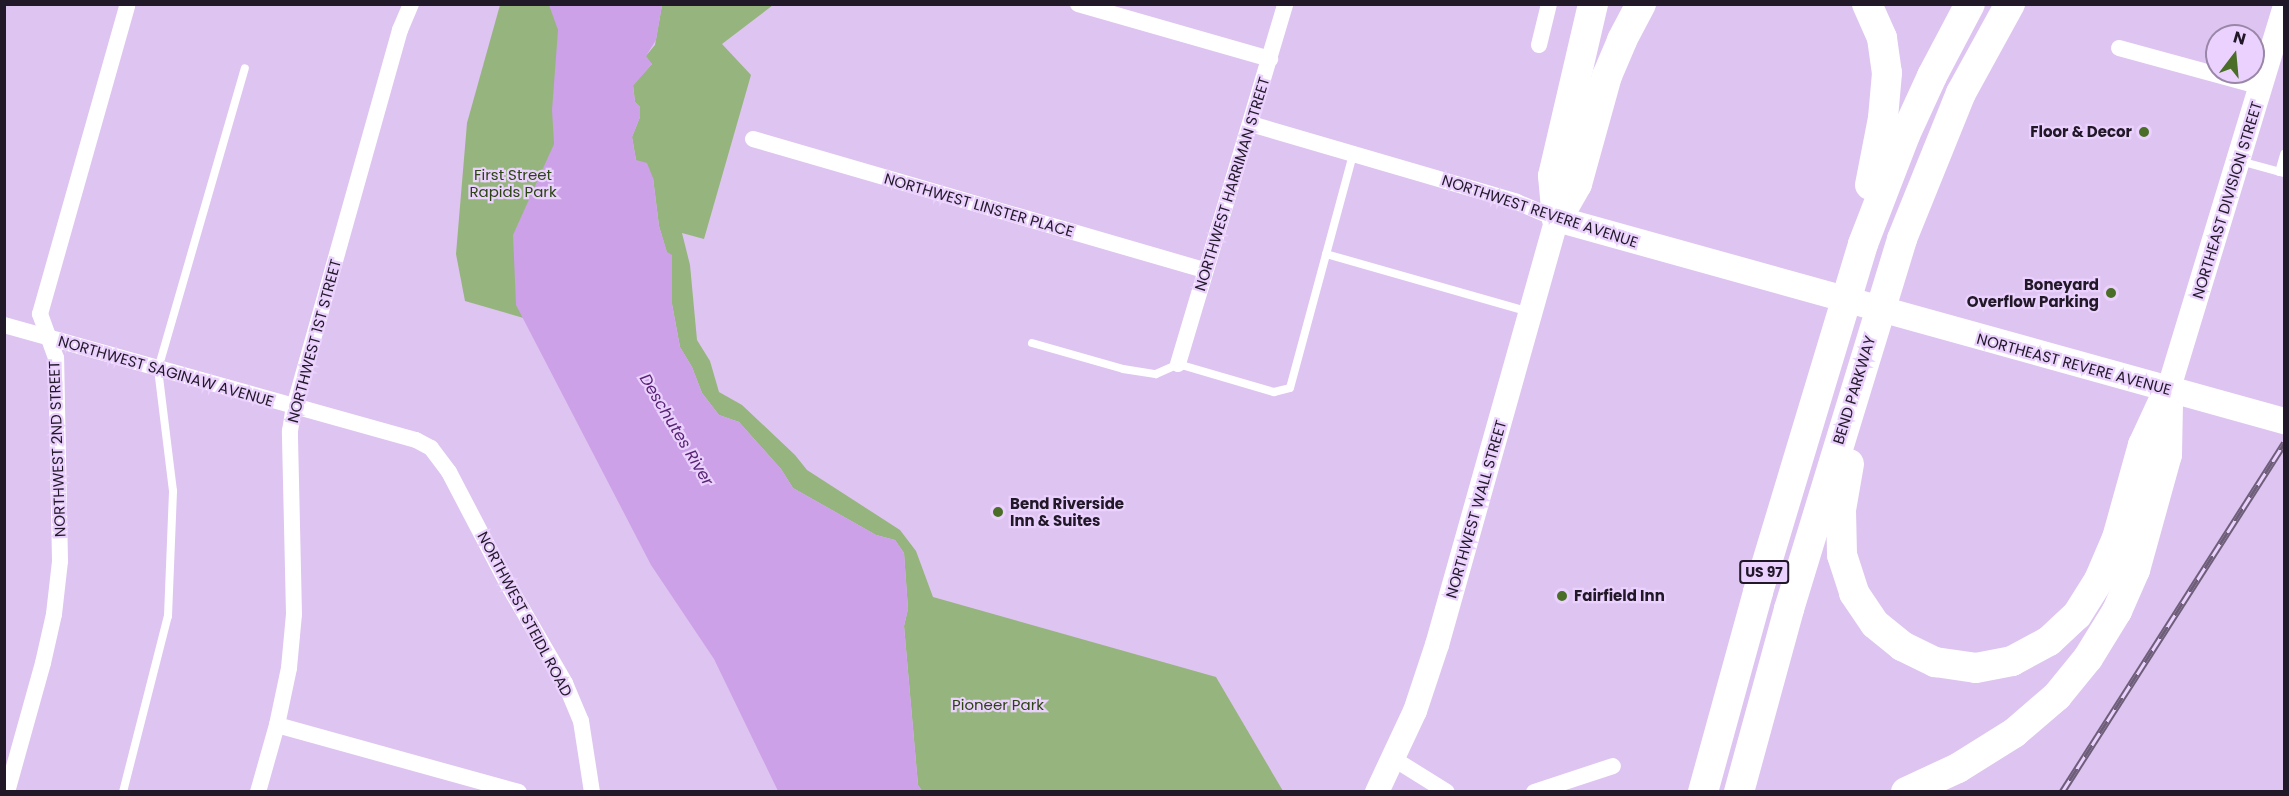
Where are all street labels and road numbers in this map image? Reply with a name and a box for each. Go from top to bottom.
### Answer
street label: NORTHWEST HARRIMAN STREET [1191,75,1273,293]
street label: NORTHEAST DIVISION STREET [2188,99,2266,301]
street label: NORTHWEST LINSTER PLACE [882,169,1076,241]
street label: NORTHWEST REVERE AVENUE [1440,171,1640,251]
street label: NORTHWEST 1ST STREET [284,257,344,425]
street label: NORTHEAST REVERE AVENUE [1975,329,2173,399]
street label: NORTHWEST SAGINAW AVENUE [56,332,276,410]
street label: BEND PARKWAY [1829,334,1879,446]
street label: NORTHWEST 2ND STREET [45,360,69,538]
street label: NORTHWEST WALL STREET [1442,418,1510,600]
street label: NORTHWEST STEIDL ROAD [474,528,576,700]
road number: US 97 [1738,561,1790,583]

